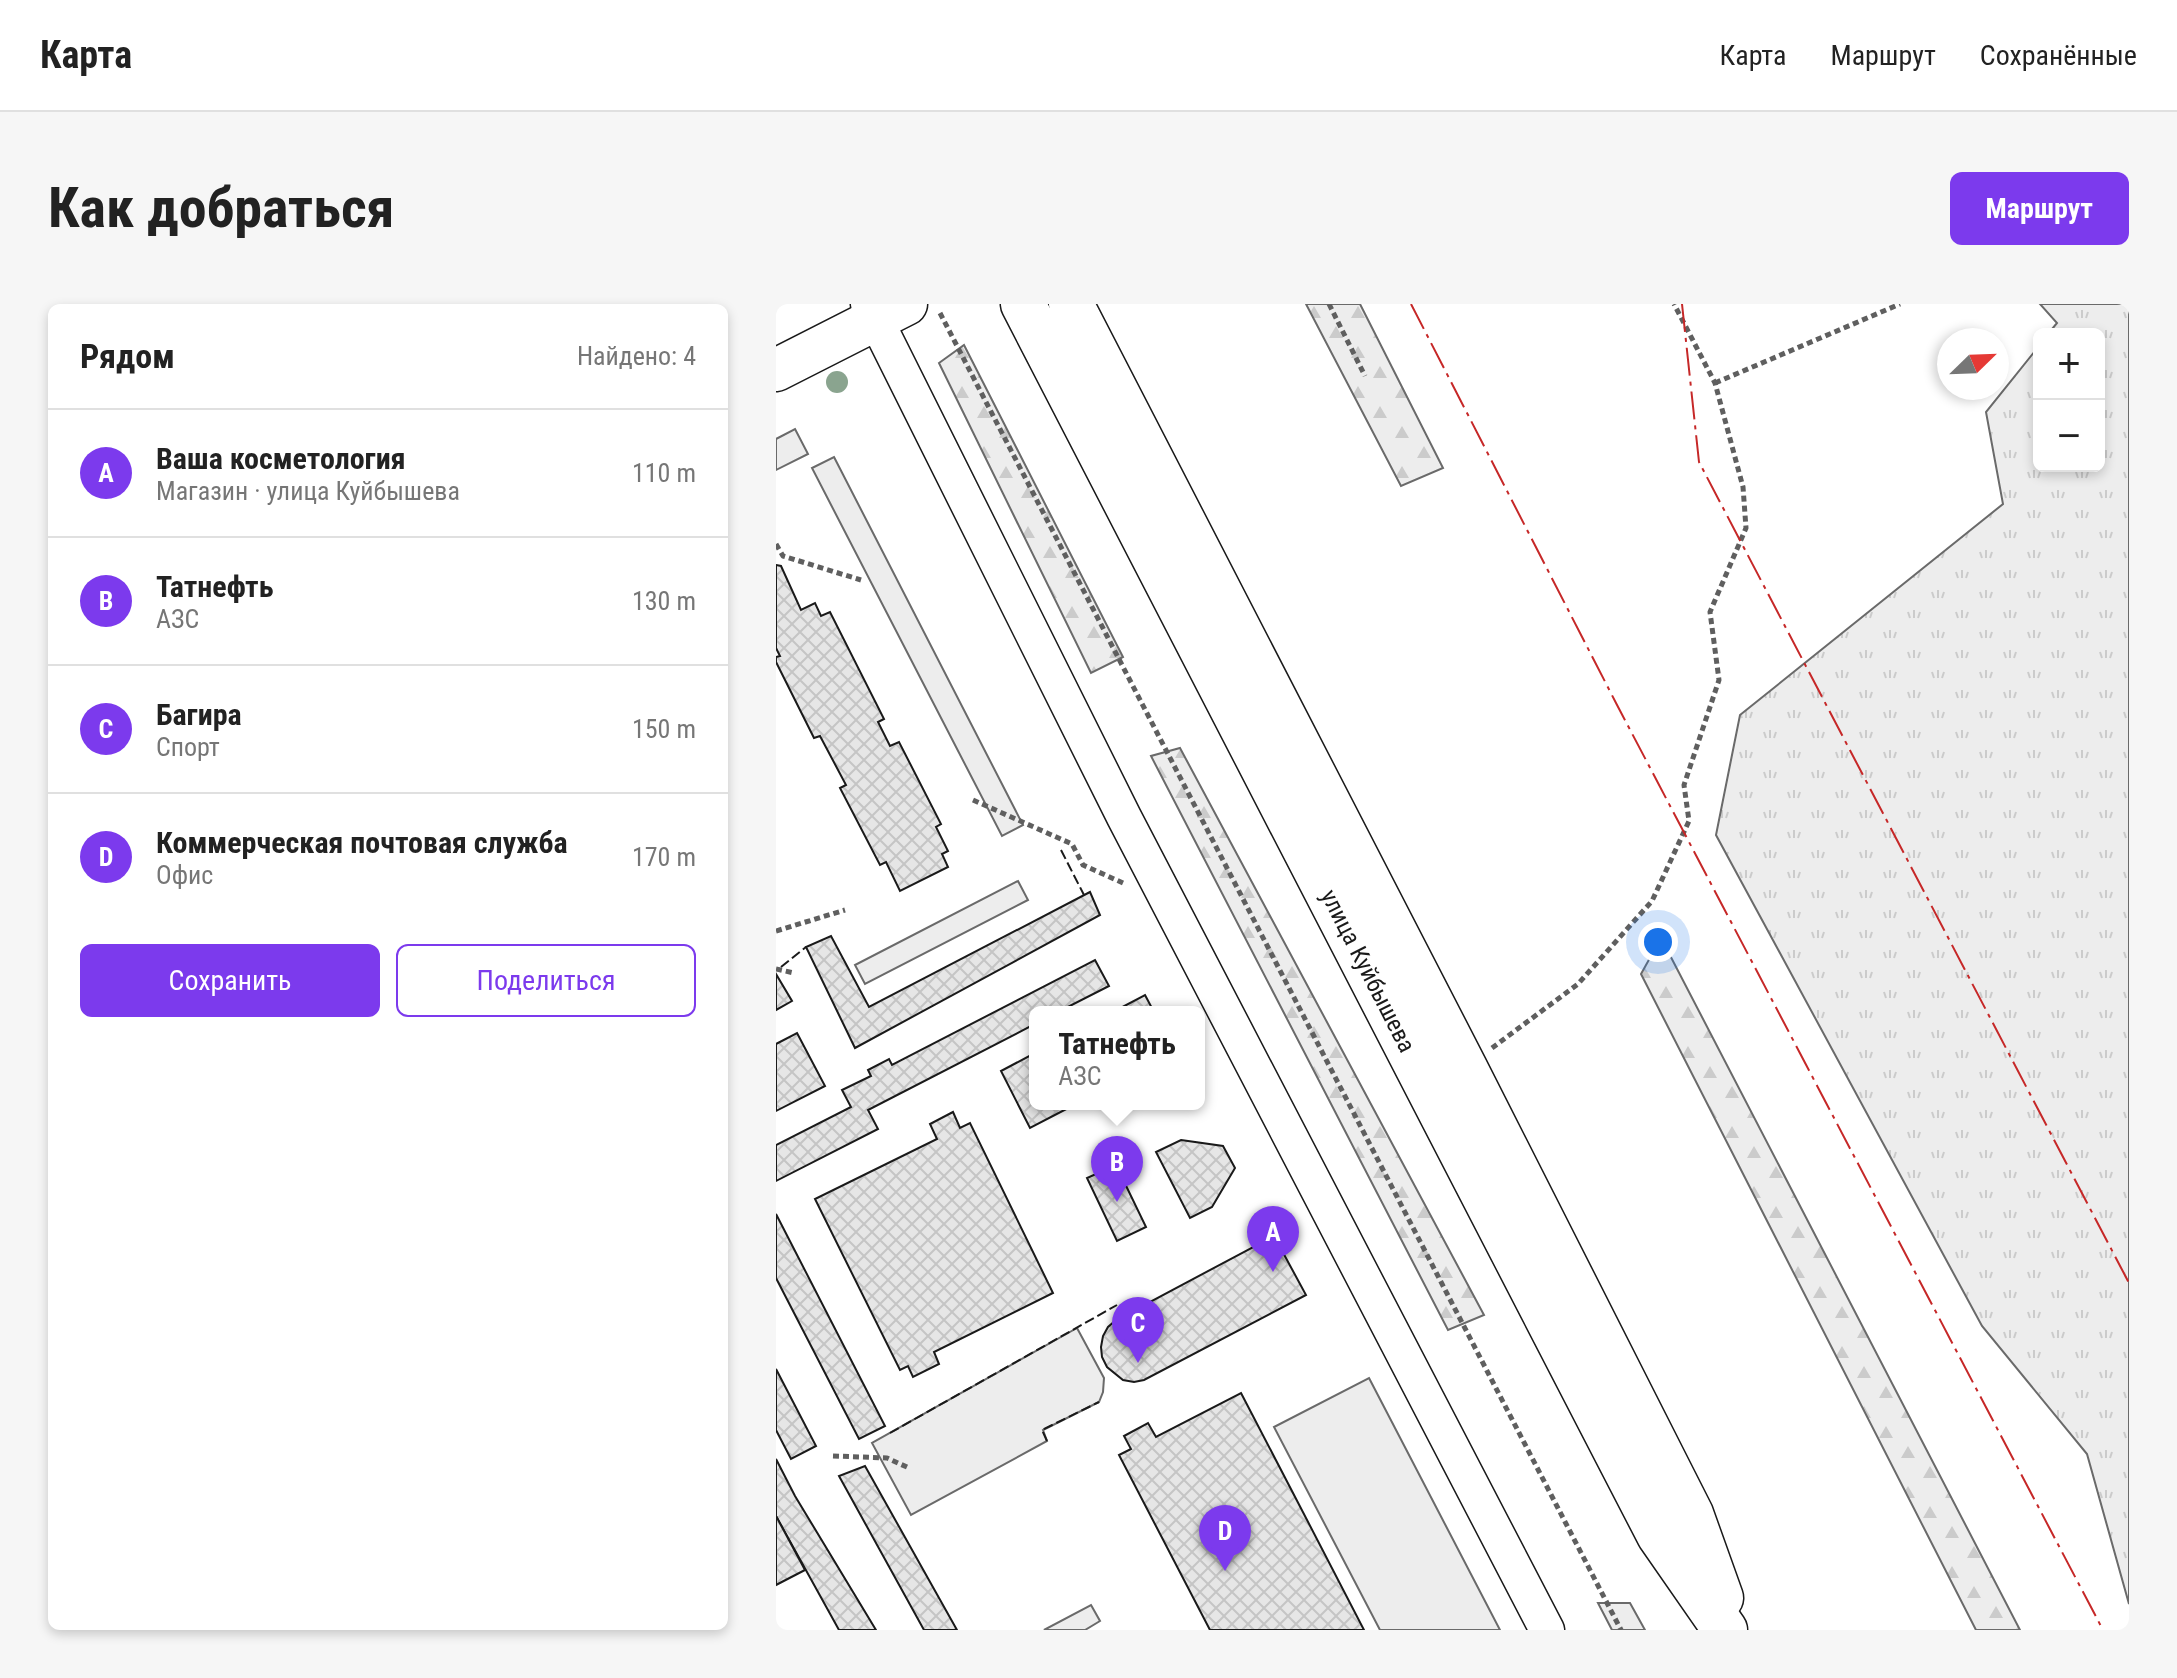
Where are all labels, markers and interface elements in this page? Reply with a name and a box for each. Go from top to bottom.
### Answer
text: Карта [40,33,132,77]
text: Карта [1720,39,1786,72]
text: Маршрут [1830,39,1936,72]
text: Сохранённые [1980,39,2137,72]
button: Маршрут [1950,172,2129,245]
text: Как добраться [48,175,394,241]
north arrow [1937,328,2009,400]
map controls [2033,328,2105,472]
button: + [2033,328,2105,400]
text: Рядом [80,336,175,376]
text: Найдено: 4 [577,341,696,371]
button: − [2033,400,2105,472]
text: Ваша косметология [156,441,406,476]
text: A [98,458,114,488]
text: 110 m [632,458,696,488]
text: Магазин · улица Куйбышева [156,476,460,506]
text: Татнефть [156,569,274,604]
text: B [99,586,113,616]
text: 130 m [632,586,696,616]
text: АЗС [156,604,199,634]
text: Багира [156,697,242,732]
text: C [99,714,113,744]
text: 150 m [632,714,696,744]
text: Спорт [156,732,220,762]
text: Коммерческая почтовая служба [156,825,568,860]
text: D [99,842,113,872]
text: 170 m [632,842,696,872]
text: Офис [156,860,213,890]
street label: улица Куйбышева [1315,885,1421,1057]
your location [1638,922,1678,962]
button: Сохранить [80,944,380,1017]
button: Поделиться [396,944,696,1017]
popup [1029,1006,1205,1110]
text: Татнефть [1058,1026,1176,1061]
text: АЗС [1058,1061,1101,1091]
pin: B [1091,1136,1143,1202]
pin: A [1247,1206,1299,1272]
pin: C [1112,1297,1164,1363]
pin: D [1199,1505,1251,1571]

